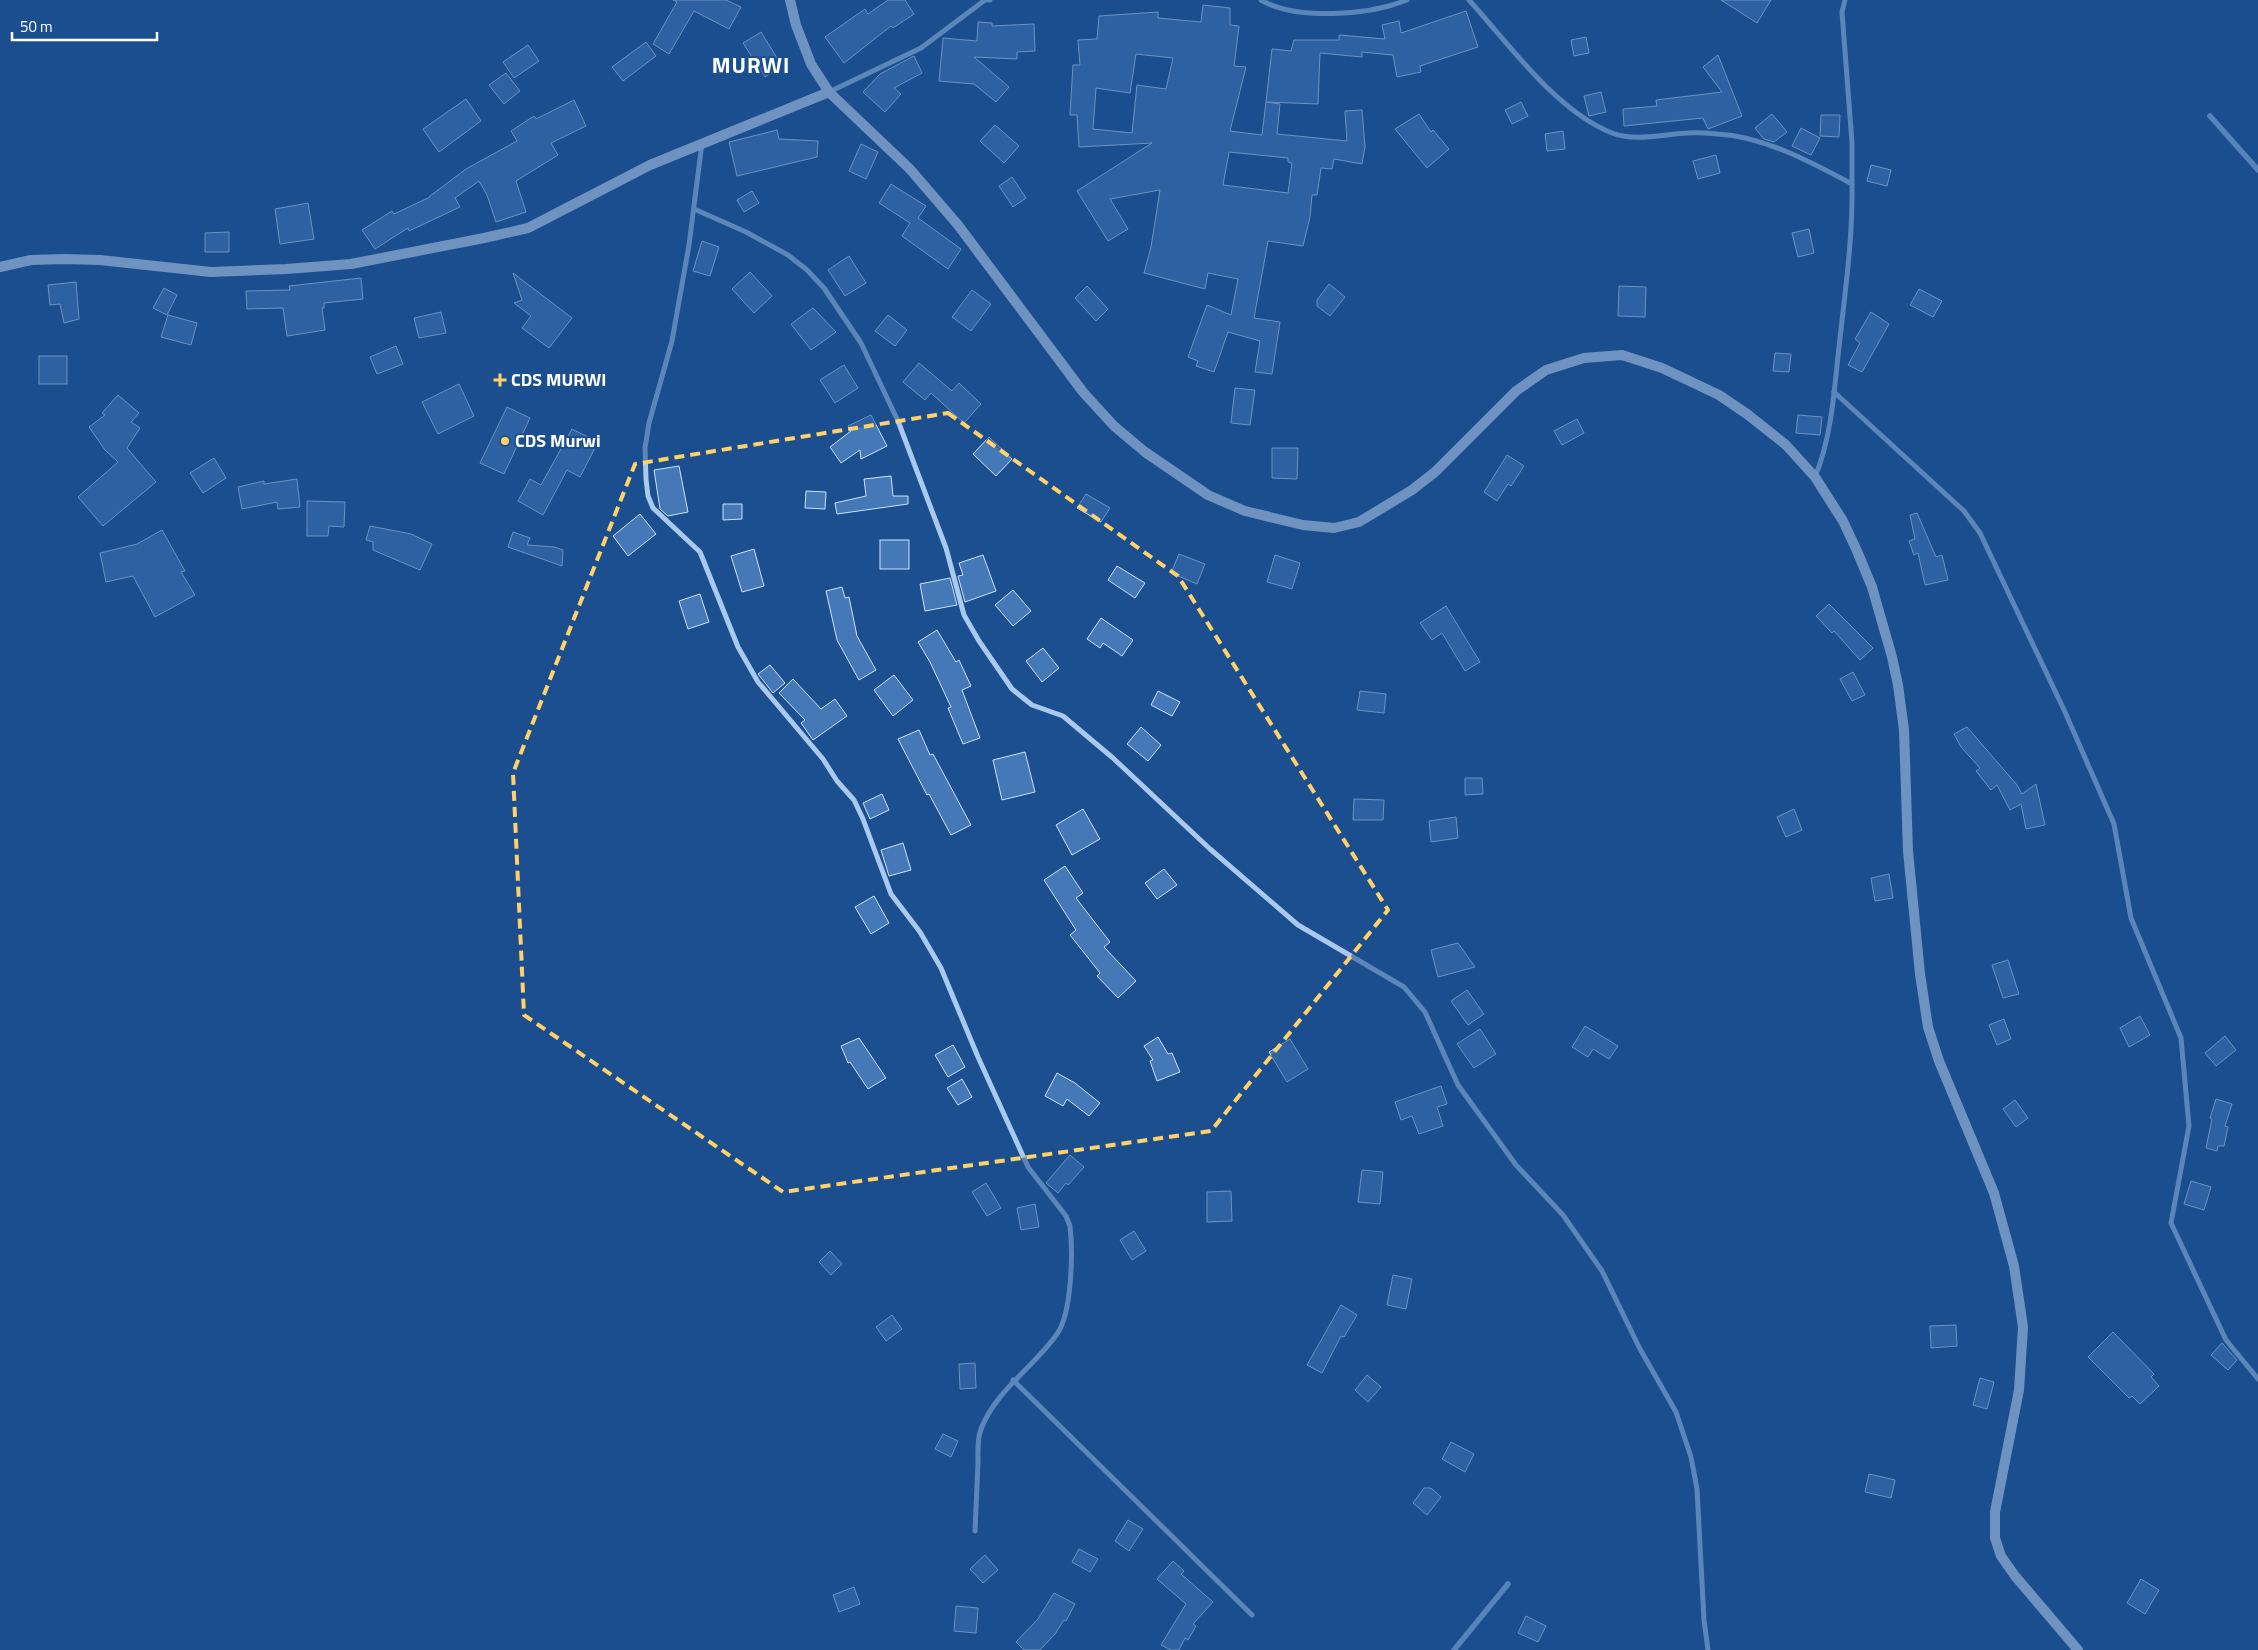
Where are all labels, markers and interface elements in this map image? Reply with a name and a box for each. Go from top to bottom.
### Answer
scale bar [12,10,158,42]
text: 50 m [20,15,53,38]
district label: MURWI [712,48,790,82]
place label: CDS MURWI [511,366,606,393]
marker: CDS MURWI [493,373,507,387]
place label: CDS Murwi [515,427,601,454]
marker: CDS Murwi [499,435,511,447]

